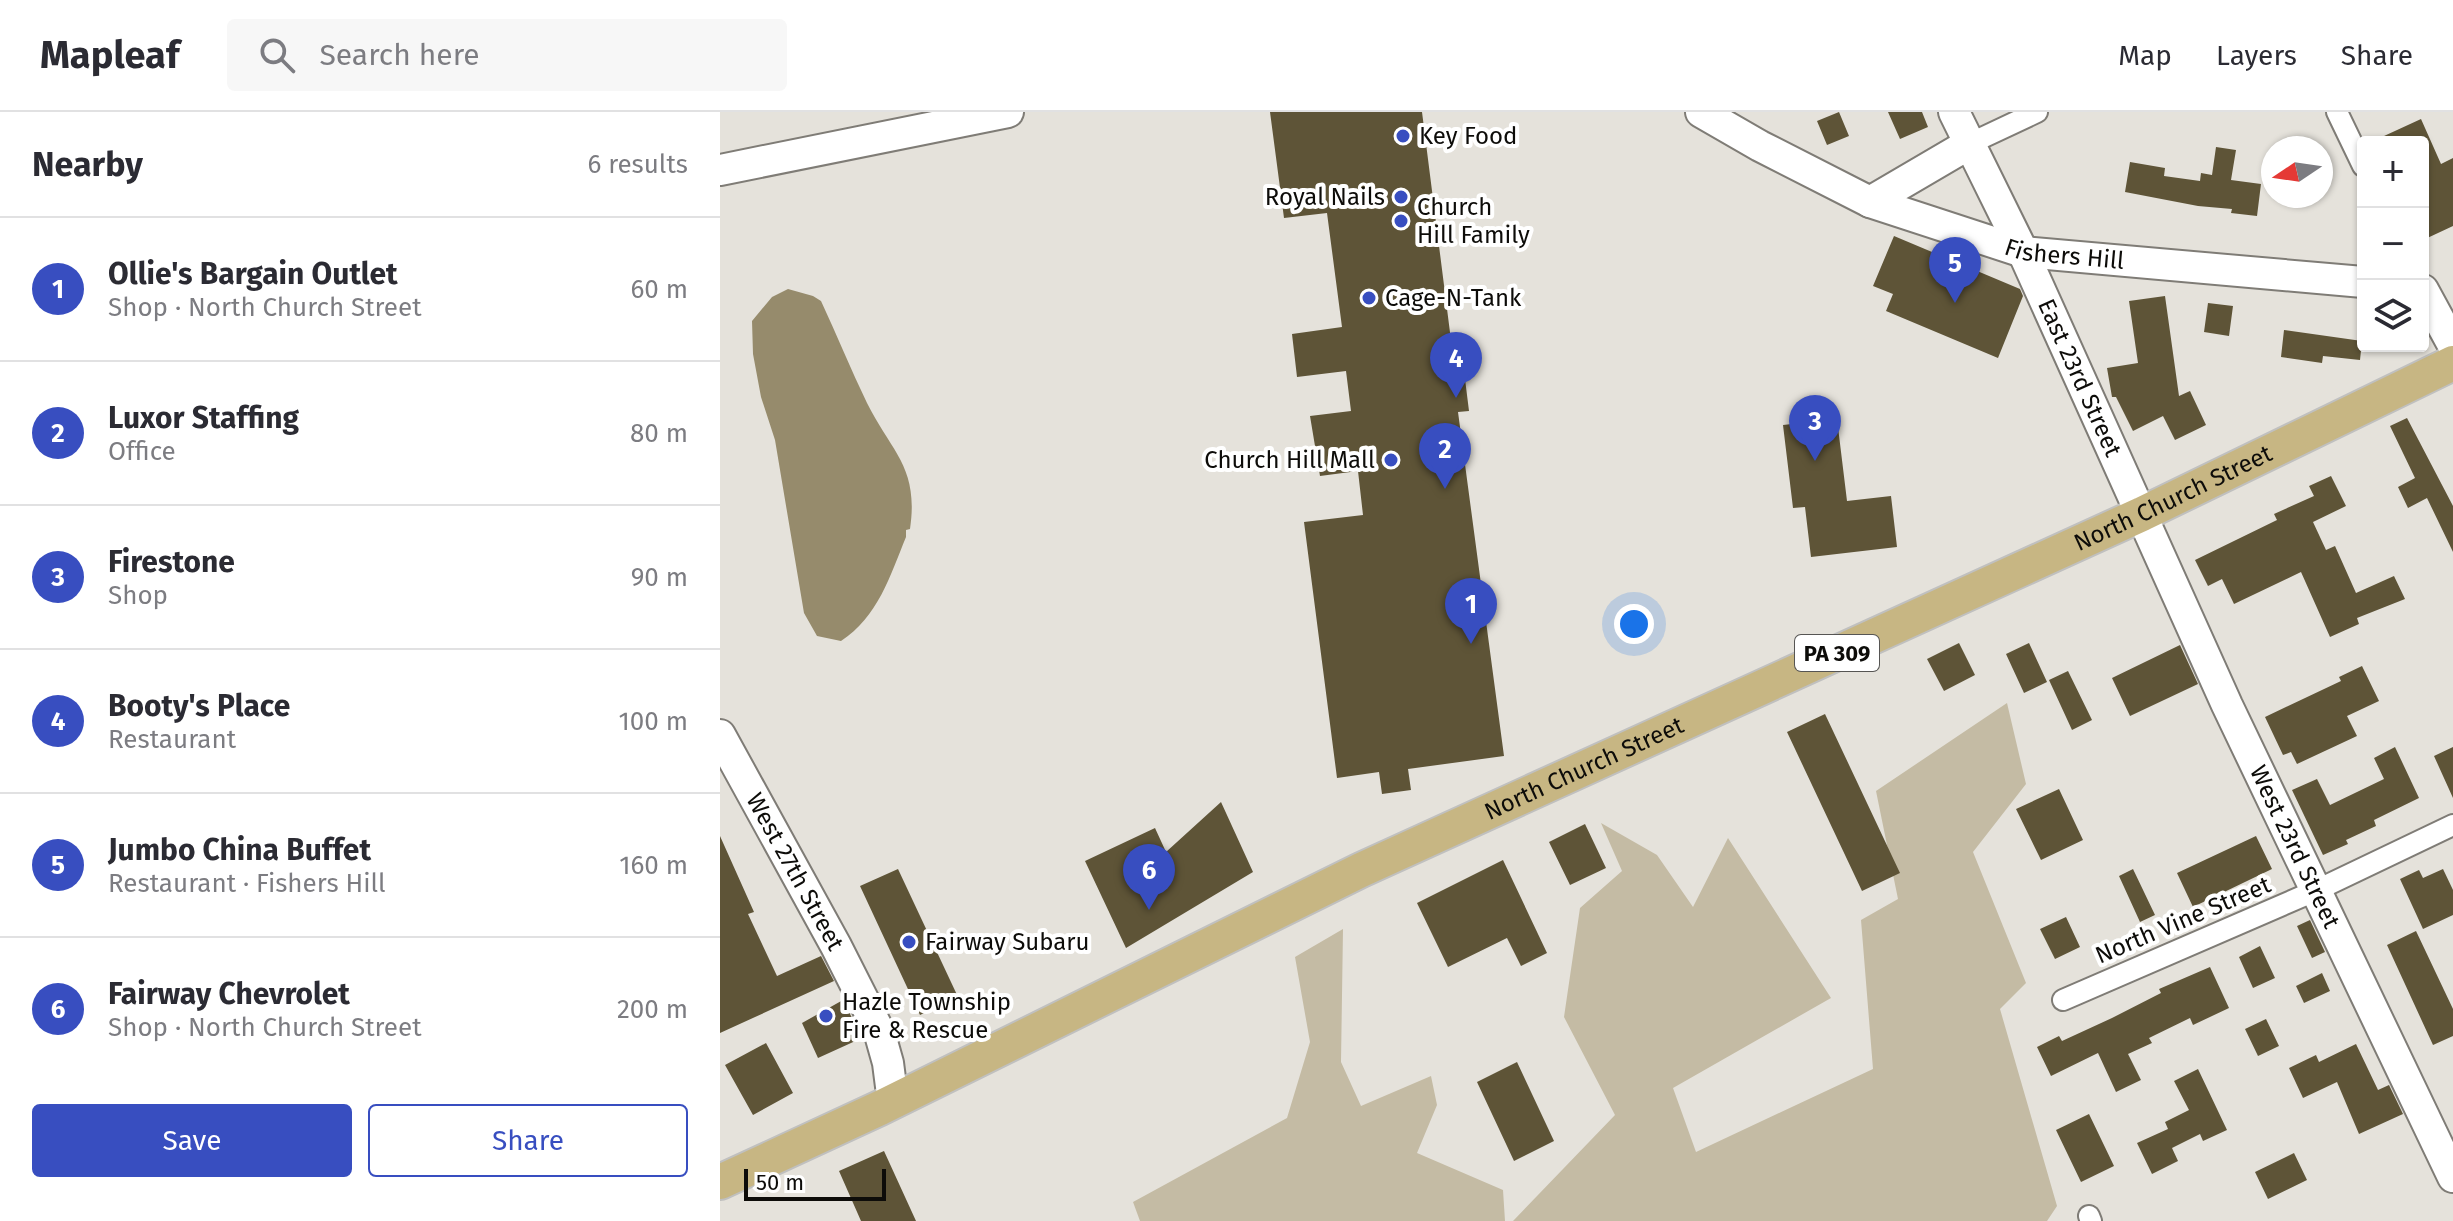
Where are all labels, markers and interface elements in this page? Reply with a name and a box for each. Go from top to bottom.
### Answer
search box [227,19,787,91]
text: Mapleaf [40,32,179,78]
icon: search [255,33,299,77]
text: Search here [319,37,480,73]
text: Map [2118,39,2172,72]
text: Layers [2216,39,2297,72]
text: Share [2341,39,2413,72]
place label: Key Food [1419,122,1517,150]
marker: Key Food [1394,127,1412,145]
north arrow [2261,136,2333,208]
map controls [2357,136,2429,352]
button: + [2357,136,2429,208]
text: Nearby [32,144,143,185]
text: 6 results [587,149,688,180]
place label: Royal Nails [1265,183,1385,211]
marker: Royal Nails [1392,188,1410,206]
place label: Church Hill Family [1417,193,1530,249]
button: − [2357,208,2429,280]
marker: Church Hill Family [1392,212,1410,230]
street label: Fishers Hill [2001,233,2125,275]
pin: 5 [1929,237,1981,303]
text: Ollie's Bargain Outlet [108,256,398,292]
text: 1 [52,274,64,305]
text: 60 m [630,274,688,305]
button: layers [2357,280,2429,352]
place label: Cage-N-Tank [1385,284,1522,312]
marker: Cage-N-Tank [1360,289,1378,307]
text: Shop · North Church Street [108,292,422,323]
street label: East 23rd Street [2032,295,2127,461]
pin: 4 [1430,332,1482,398]
pin: 3 [1789,395,1841,461]
text: Luxor Staffing [108,400,299,436]
text: 2 [51,418,65,449]
text: 80 m [630,418,688,449]
pin: 2 [1419,423,1471,489]
text: Office [108,436,176,467]
street label: North Church Street [2070,439,2277,557]
place label: Church Hill Mall [1204,446,1375,474]
marker: Church Hill Mall [1382,451,1400,469]
text: Firestone [108,544,235,580]
text: 3 [51,562,65,593]
text: 90 m [631,562,688,593]
pin: 1 [1445,578,1497,644]
text: Shop [108,580,168,611]
your location [1614,604,1654,644]
road number: PA 309 [1795,635,1879,671]
text: Booty's Place [108,688,290,724]
text: 4 [51,706,65,737]
text: 100 m [619,706,688,737]
street label: North Church Street [1480,711,1688,826]
text: Restaurant [108,724,236,755]
street label: West 23rd Street [2244,761,2346,933]
street label: West 27th Street [741,788,850,956]
text: Jumbo China Buffet [108,832,371,868]
pin: 6 [1123,844,1175,910]
text: 5 [51,850,65,881]
text: 160 m [619,850,688,881]
text: Restaurant · Fishers Hill [108,868,386,899]
street label: North Vine Street [2091,870,2275,970]
place label: Fairway Subaru [925,928,1090,956]
marker: Fairway Subaru [900,933,918,951]
text: Fairway Chevrolet [108,976,350,1012]
place label: Hazle Township Fire & Rescue [842,988,1011,1044]
text: 6 [51,994,65,1025]
text: 200 m [617,994,688,1025]
marker: Hazle Township Fire & Rescue [817,1007,835,1025]
text: Shop · North Church Street [108,1012,422,1043]
button: Save [32,1104,352,1177]
button: Share [368,1104,688,1177]
scale bar [744,1165,886,1201]
text: 50 m [756,1169,804,1196]

